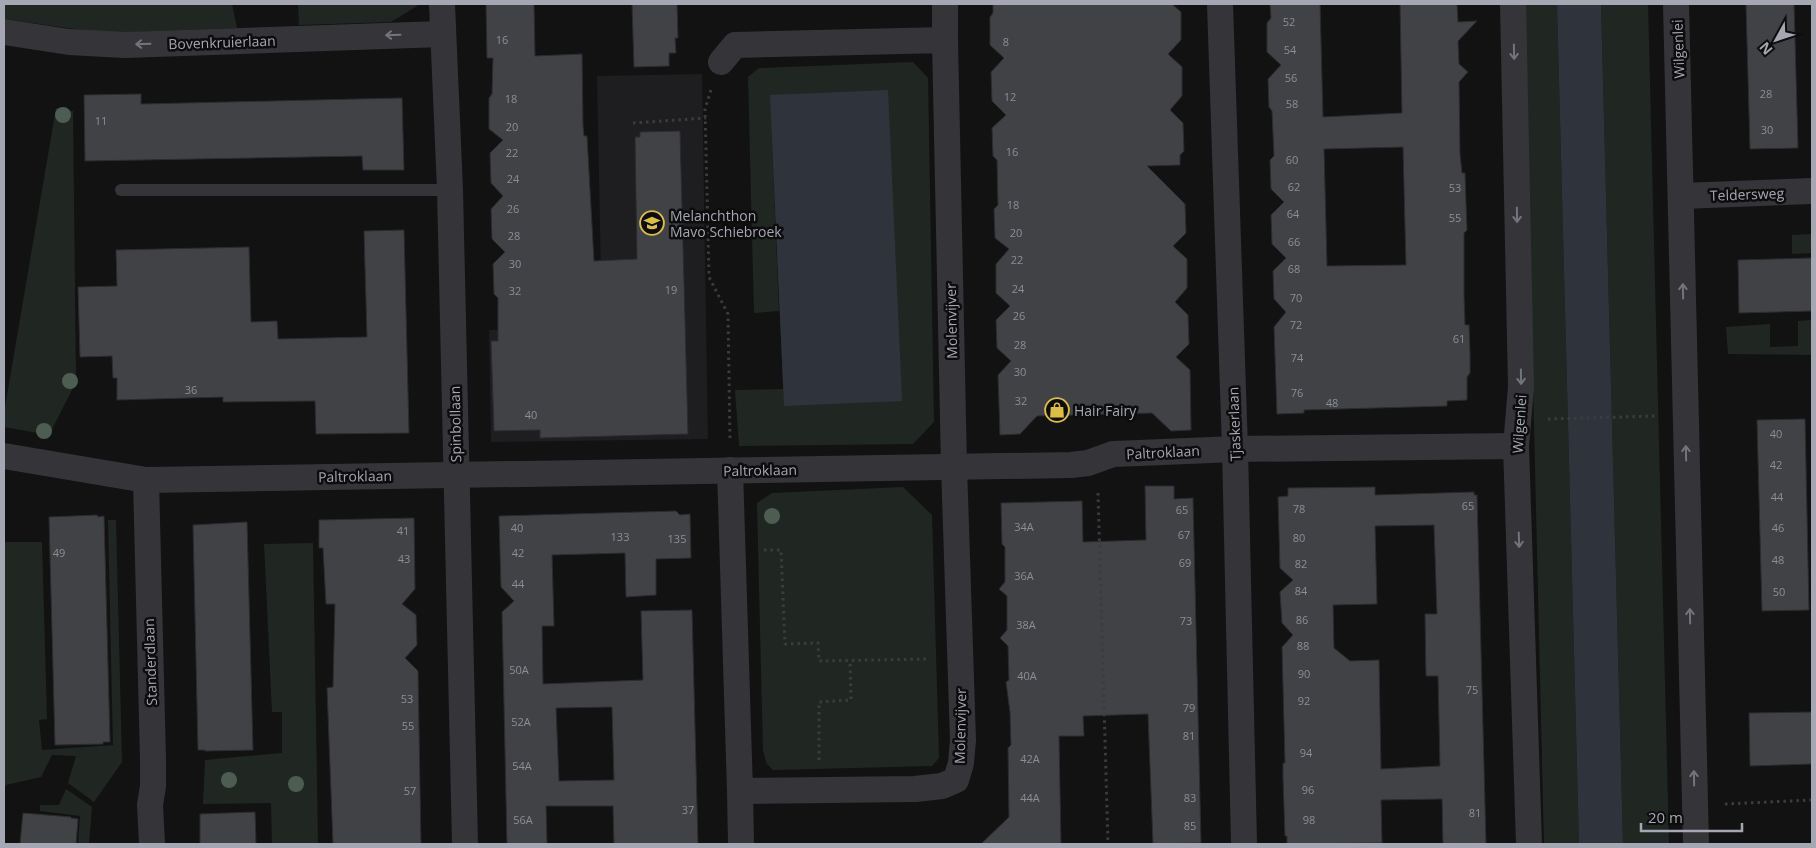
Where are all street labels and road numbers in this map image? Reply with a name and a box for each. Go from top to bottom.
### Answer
street label: Wilgenlei [1667,19,1689,79]
street label: Bovenkruierlaan [168,31,276,53]
street label: Teldersweg [1710,183,1785,205]
street label: Molenvijver [941,283,961,359]
street label: Spinbollaan [445,386,465,462]
street label: Tjaskerlaan [1223,387,1245,461]
street label: Wilgenlei [1507,394,1531,454]
street label: Paltroklaan [1126,441,1200,463]
street label: Paltroklaan [723,460,797,480]
street label: Paltroklaan [318,466,392,486]
street label: Standerdlaan [139,618,161,706]
street label: Molenvijver [950,688,970,764]

